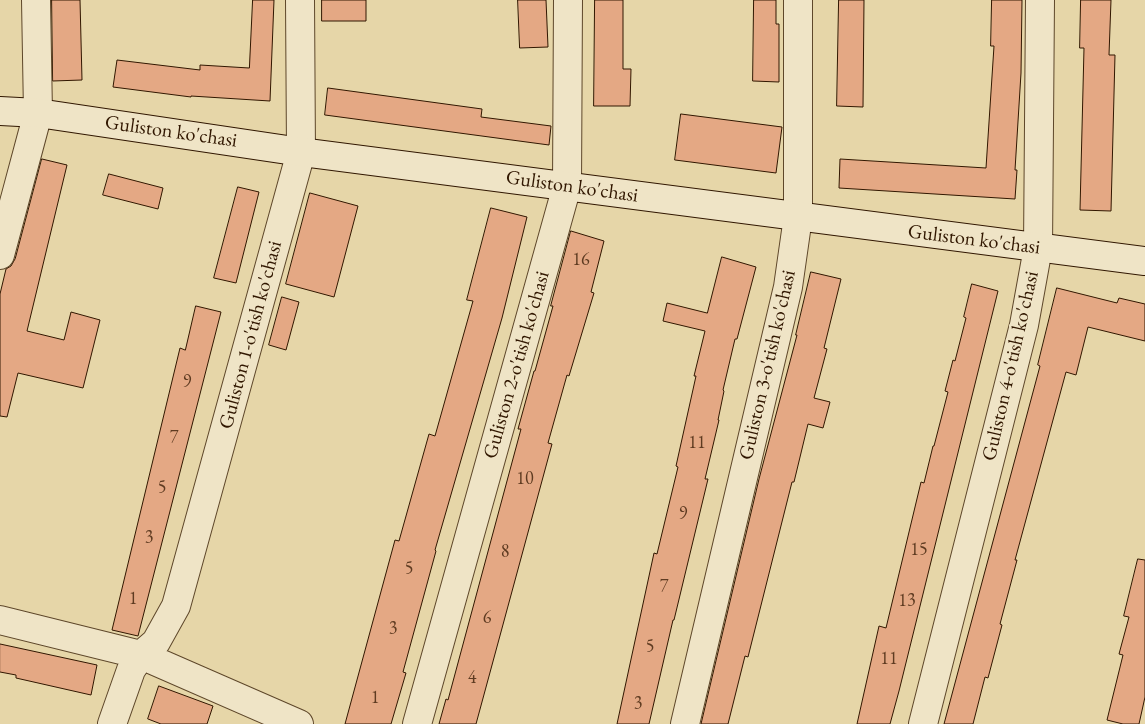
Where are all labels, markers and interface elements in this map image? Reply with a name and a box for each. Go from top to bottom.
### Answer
street label: Guliston ko'chasi [103,111,239,153]
street label: Guliston ko'chasi [504,166,640,208]
street label: Guliston ko'chasi [906,220,1042,260]
street label: Guliston 1-o'tish ko'chasi [214,238,288,432]
house number: 16 [572,249,590,271]
street label: Guliston 2-o'tish ko'chasi [479,268,555,462]
street label: Guliston 3-o'tish ko'chasi [734,268,802,462]
street label: Guliston 4-o'tish ko'chasi [977,269,1045,463]
house number: 9 [183,371,191,393]
house number: 7 [170,427,178,449]
house number: 11 [688,432,706,454]
house number: 10 [516,468,534,490]
house number: 5 [158,477,166,499]
house number: 9 [679,503,687,525]
house number: 3 [145,527,153,549]
house number: 15 [910,539,928,561]
house number: 8 [501,541,509,563]
house number: 5 [405,558,413,580]
house number: 7 [660,576,668,598]
house number: 1 [129,588,137,610]
house number: 13 [898,590,916,612]
house number: 6 [483,607,491,629]
house number: 3 [389,618,397,640]
house number: 5 [646,636,654,658]
house number: 11 [880,648,898,670]
house number: 4 [468,667,476,689]
house number: 1 [371,687,379,709]
house number: 3 [634,693,642,715]

